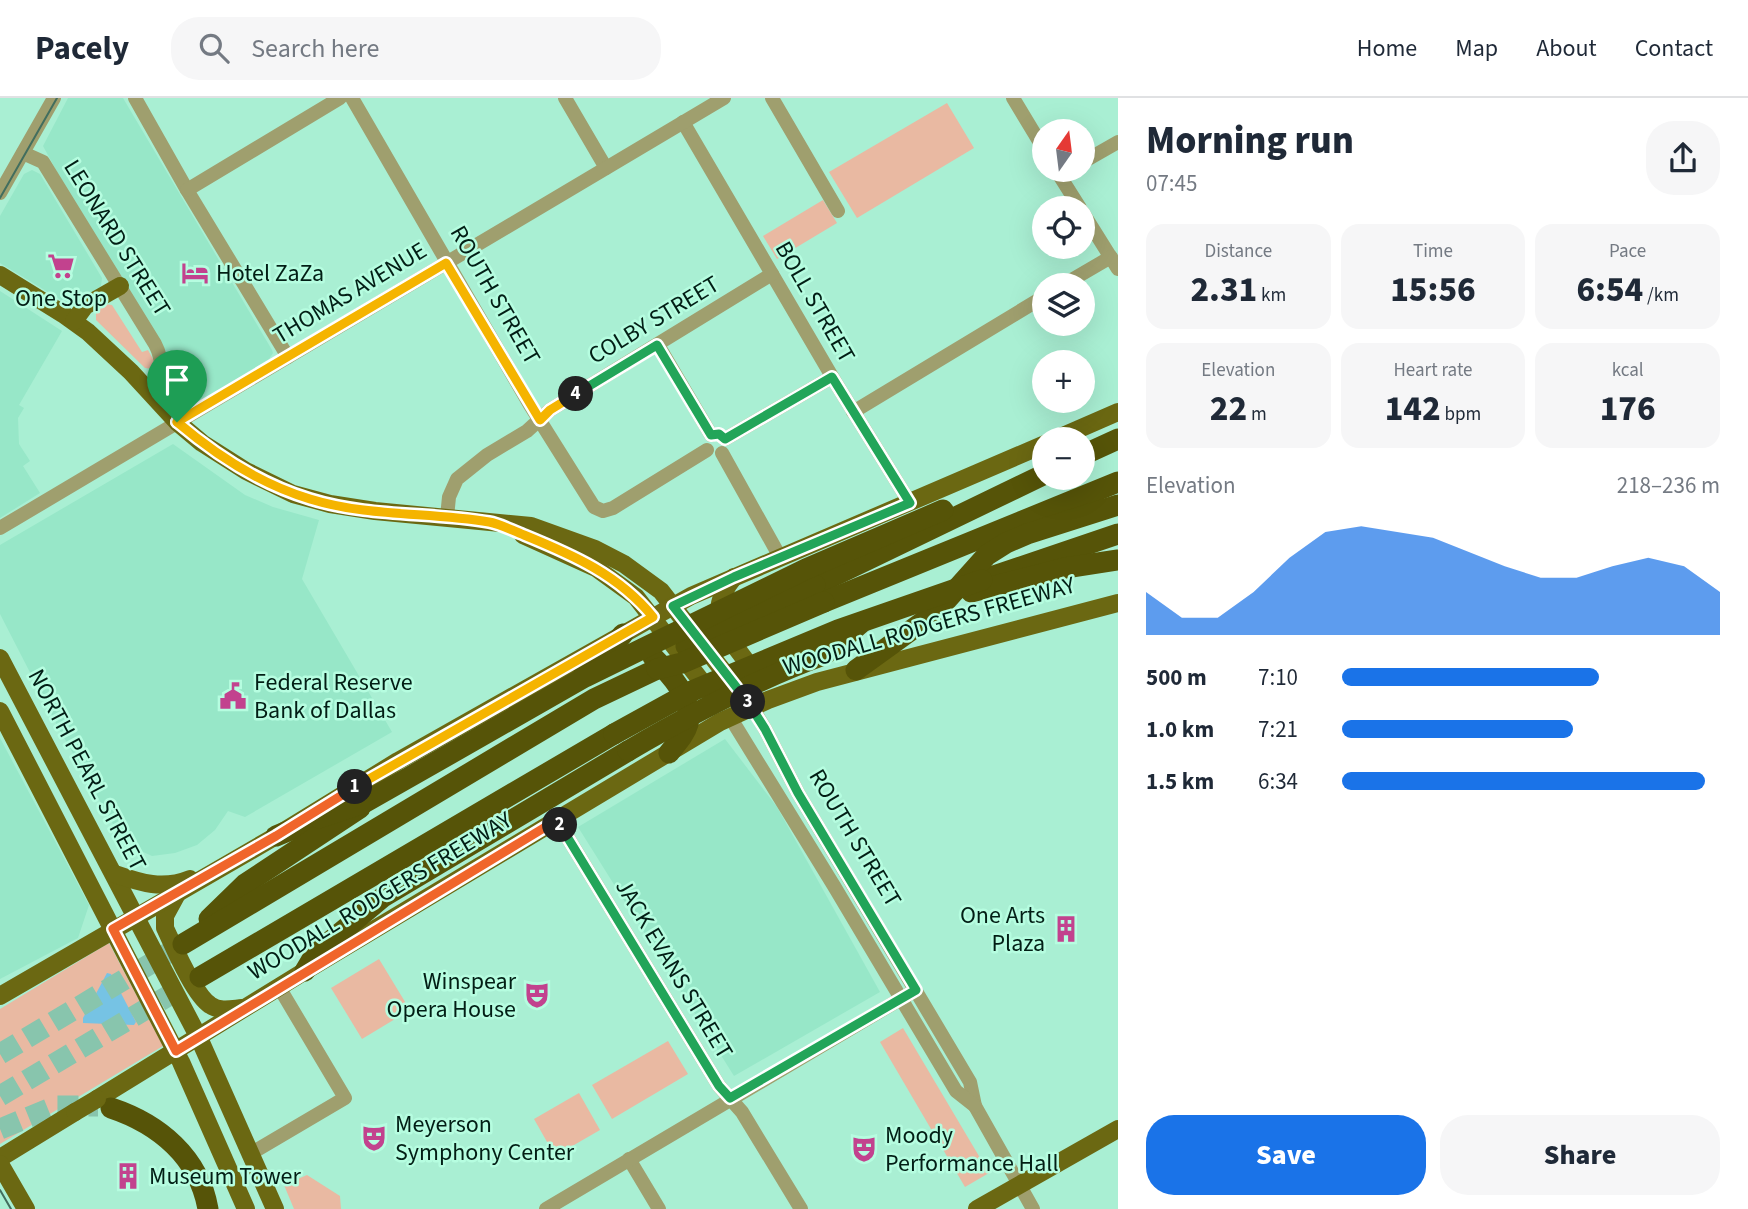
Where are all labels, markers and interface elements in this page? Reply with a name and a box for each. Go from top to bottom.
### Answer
search box [171,17,661,80]
text: Pacely [35,25,129,72]
icon: search [195,29,233,67]
text: Search here [251,30,379,67]
text: Home [1357,31,1417,66]
text: Map [1455,31,1498,66]
text: About [1536,31,1597,66]
text: Contact [1635,31,1713,66]
text: Morning run [1146,114,1354,168]
north arrow [1032,119,1096,182]
map controls [1032,119,1095,490]
button: share [1646,121,1720,195]
street label: LEONARD STREET [55,153,179,323]
text: 07:45 [1146,167,1197,200]
button: locate [1032,196,1095,259]
street label: ROUTH STREET [441,219,549,371]
street label: THOMAS AVENUE [266,233,434,353]
street label: BOLL STREET [766,235,864,369]
text: Distance [1205,238,1272,265]
text: Time [1413,238,1453,265]
text: Pace [1609,238,1646,265]
supermarket icon: One Stop [46,251,76,281]
place label: Hotel ZaZa [216,256,324,291]
hotel icon: Hotel ZaZa [180,258,210,288]
text: 2.31 [1190,265,1257,315]
text: 15:56 [1390,265,1476,315]
text: 6:54 [1576,265,1643,315]
street label: COLBY STREET [582,267,726,373]
button: layers [1032,273,1095,336]
place label: One Stop [15,281,107,316]
text: km [1257,282,1286,309]
text: /km [1643,282,1679,309]
pin [147,350,207,422]
button: + [1032,350,1095,413]
text: Elevation [1201,357,1275,384]
text: Heart rate [1393,357,1472,384]
text: kcal [1612,357,1644,384]
icon: arrive [158,361,196,399]
pin: 4 [558,376,594,412]
text: 4 [570,380,581,407]
text: 22 [1210,384,1247,434]
text: 142 [1385,384,1441,434]
text: 176 [1600,384,1656,434]
text: m [1247,401,1267,428]
text: bpm [1441,401,1481,428]
button: − [1032,427,1095,490]
text: Elevation [1146,469,1236,502]
text: 218–236 m [1617,469,1720,502]
street label: WOODALL RODGERS FREEWAY [779,567,1080,685]
text: 500 m [1146,661,1207,694]
text: 7:10 [1258,661,1298,694]
street label: NORTH PEARL STREET [19,663,155,877]
place label: Federal Reserve Bank of Dallas [254,665,413,728]
public building icon: Federal Reserve Bank of Dallas [218,681,248,711]
pin: 3 [730,684,766,720]
text: 3 [742,688,753,715]
text: 1.0 km [1146,713,1214,746]
text: 7:21 [1258,713,1298,746]
street label: ROUTH STREET [800,762,910,914]
text: 1.5 km [1146,765,1214,798]
text: 6:34 [1258,765,1298,798]
pin: 1 [338,770,372,804]
text: 1 [349,773,360,800]
street label: WOODALL RODGERS FREEWAY [241,803,519,989]
pin: 2 [542,808,578,842]
text: 2 [554,811,565,838]
street label: JACK EVANS STREET [606,872,742,1066]
place label: One Arts Plaza [960,898,1045,961]
building icon: One Arts Plaza [1051,914,1081,944]
place label: Winspear Opera House [387,964,517,1027]
theatre icon: Winspear Opera House [522,980,552,1010]
place label: Meyerson Symphony Center [395,1107,575,1170]
button: Save [1146,1115,1426,1195]
button: Share [1440,1115,1720,1195]
place label: Moody Performance Hall [885,1118,1059,1181]
theatre icon: Meyerson Symphony Center [359,1123,389,1153]
theatre icon: Moody Performance Hall [849,1134,879,1164]
place label: Museum Tower [149,1159,301,1194]
building icon: Museum Tower [113,1161,143,1191]

